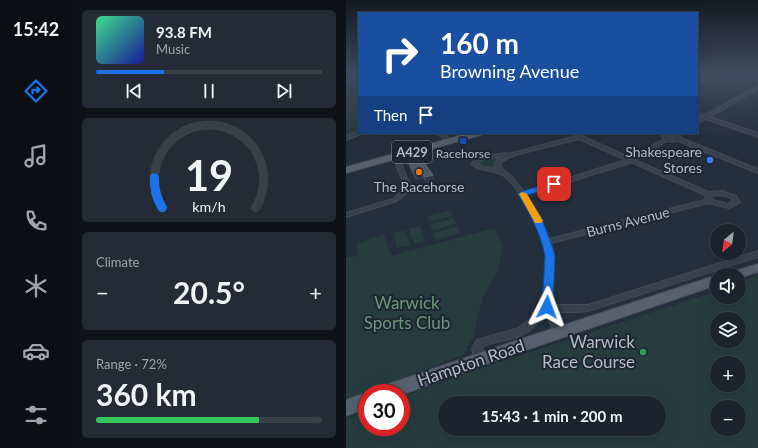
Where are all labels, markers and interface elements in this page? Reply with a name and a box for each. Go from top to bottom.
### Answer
text: 15:42 [13,18,59,40]
text: 93.8 FM [156,23,212,41]
text: 160 m [440,26,519,60]
icon: right [374,28,426,80]
text: Music [156,41,190,57]
text: Browning Avenue [440,60,579,82]
icon: directions [22,77,50,105]
icon: previous [123,80,145,102]
icon: pause [198,80,220,102]
icon: next [273,80,295,102]
icon: arrive [415,104,437,126]
text: Then [374,106,407,124]
marker: Racehorse [458,136,468,146]
road number: A429 [392,141,432,163]
icon: music [22,142,50,170]
place label: Shakespeare Stores [625,143,702,176]
place label: Racehorse [436,146,490,161]
text: 19 [185,150,233,200]
marker: Shakespeare Stores [705,155,715,165]
marker: The Racehorse [414,167,424,177]
pin [537,167,571,201]
icon: arrive [543,173,565,195]
place label: The Racehorse [374,178,464,195]
text: km/h [192,198,226,215]
street label: Burns Avenue [585,203,671,240]
icon: phone [22,207,50,235]
north arrow [710,224,746,260]
map controls [710,224,746,436]
text: Climate [96,254,139,270]
button: sound [710,268,746,304]
icon: climate [22,272,50,300]
text: 20.5° [173,274,245,310]
text: − [96,279,109,306]
text: + [309,279,322,306]
position arrow [526,286,568,328]
park label: Warwick Sports Club [364,292,450,333]
button: layers [710,312,746,348]
place label: Warwick Race Course [542,331,635,372]
street label: Hampton Road [415,334,527,391]
icon: car [22,337,50,365]
marker: Warwick Race Course [638,347,648,357]
text: Range · 72% [96,356,167,372]
button: + [710,356,746,392]
text: 360 km [96,376,197,412]
speed limit sign: 30 [358,384,410,436]
button: − [710,400,746,436]
icon: filters [22,401,50,429]
text: 15:43 · 1 min · 200 m [482,407,622,425]

